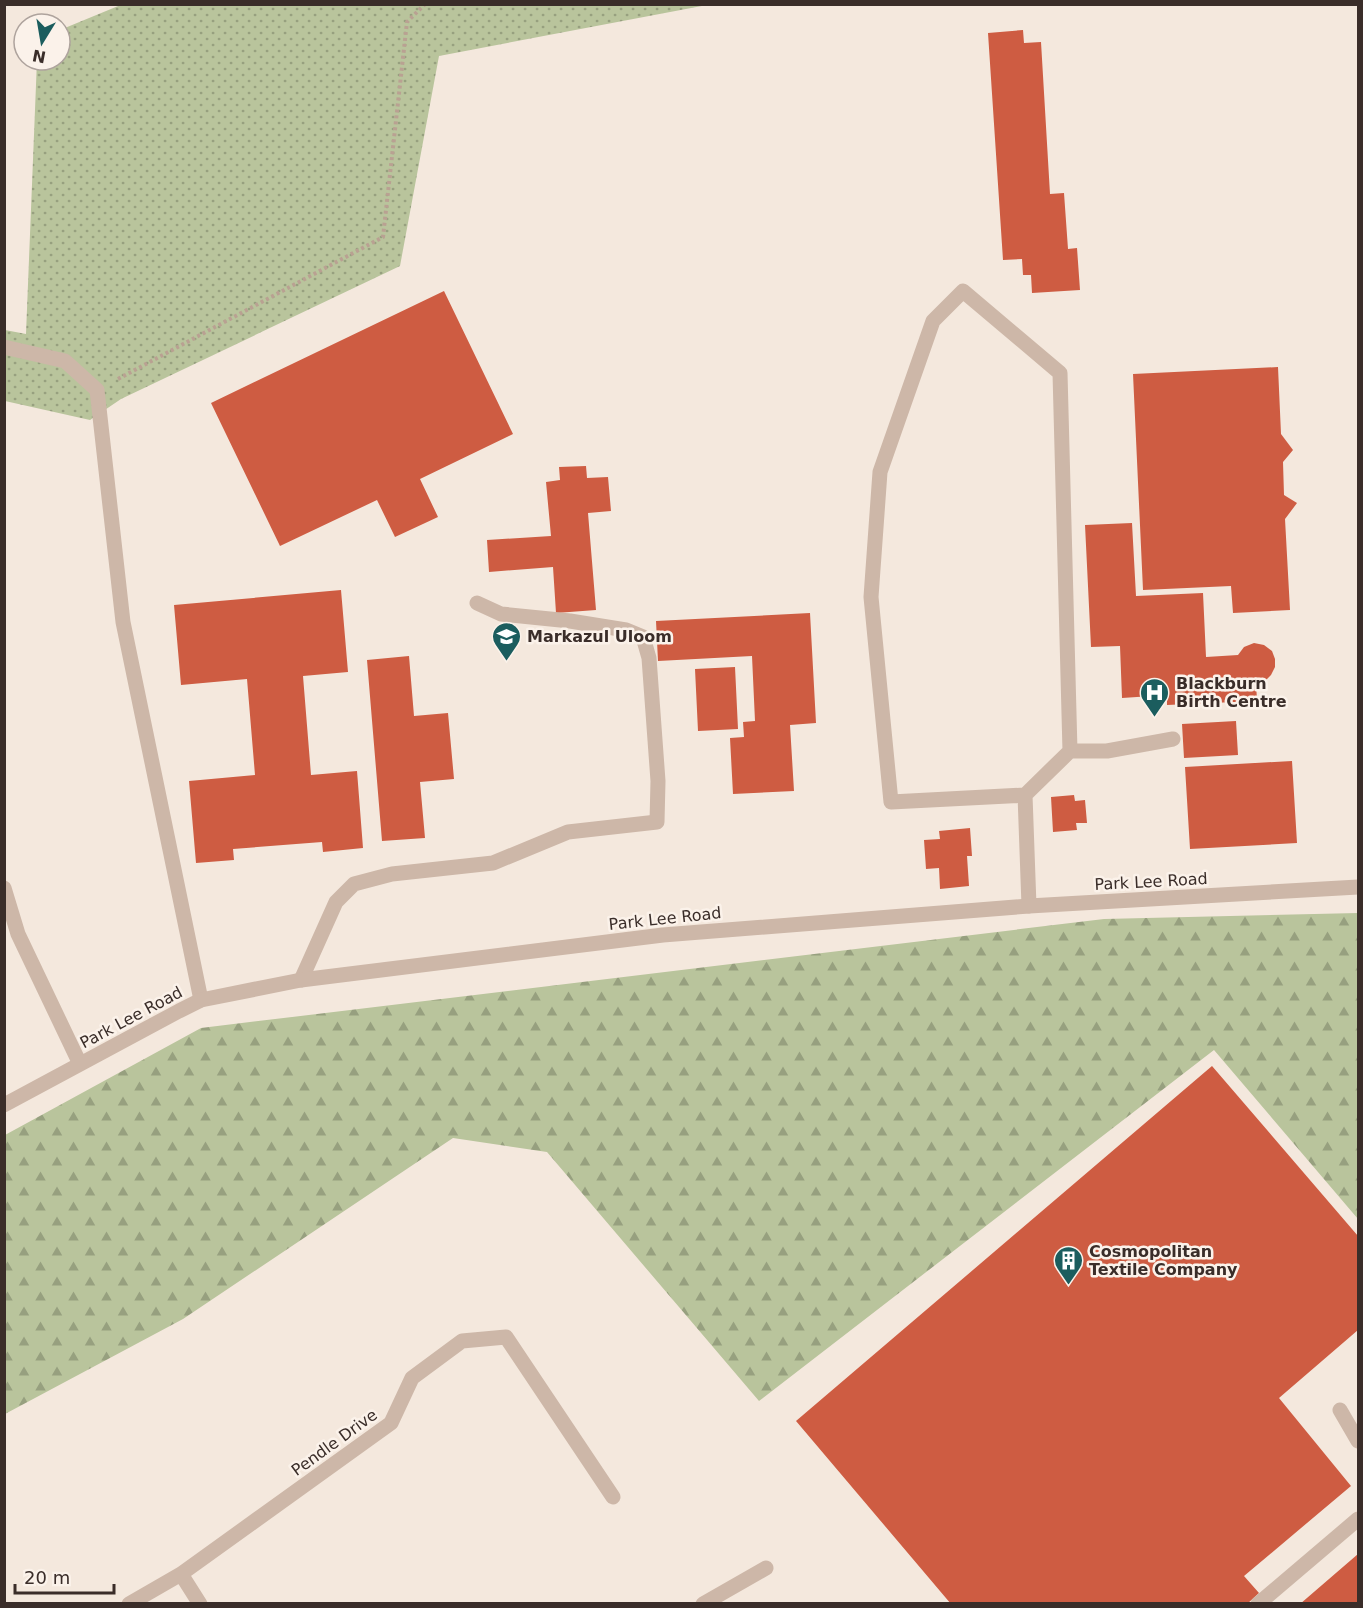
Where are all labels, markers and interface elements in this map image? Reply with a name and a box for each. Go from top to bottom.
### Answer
north arrow [12,12,72,72]
text: N [31,46,48,67]
school or university icon: Markazul Uloom [490,620,522,662]
place label: Markazul Uloom [527,627,672,646]
place label: Blackburn Birth Centre [1176,674,1287,711]
hospital icon: Blackburn Birth Centre [1139,676,1171,718]
street label: Park Lee Road [1094,869,1208,894]
street label: Park Lee Road [608,903,722,934]
street label: Park Lee Road [77,982,186,1052]
place label: Cosmopolitan Textile Company [1089,1242,1238,1279]
building icon: Cosmopolitan Textile Company [1052,1244,1084,1286]
street label: Pendle Drive [288,1405,381,1480]
scale bar [15,1557,114,1595]
text: 20 m [24,1567,70,1588]

